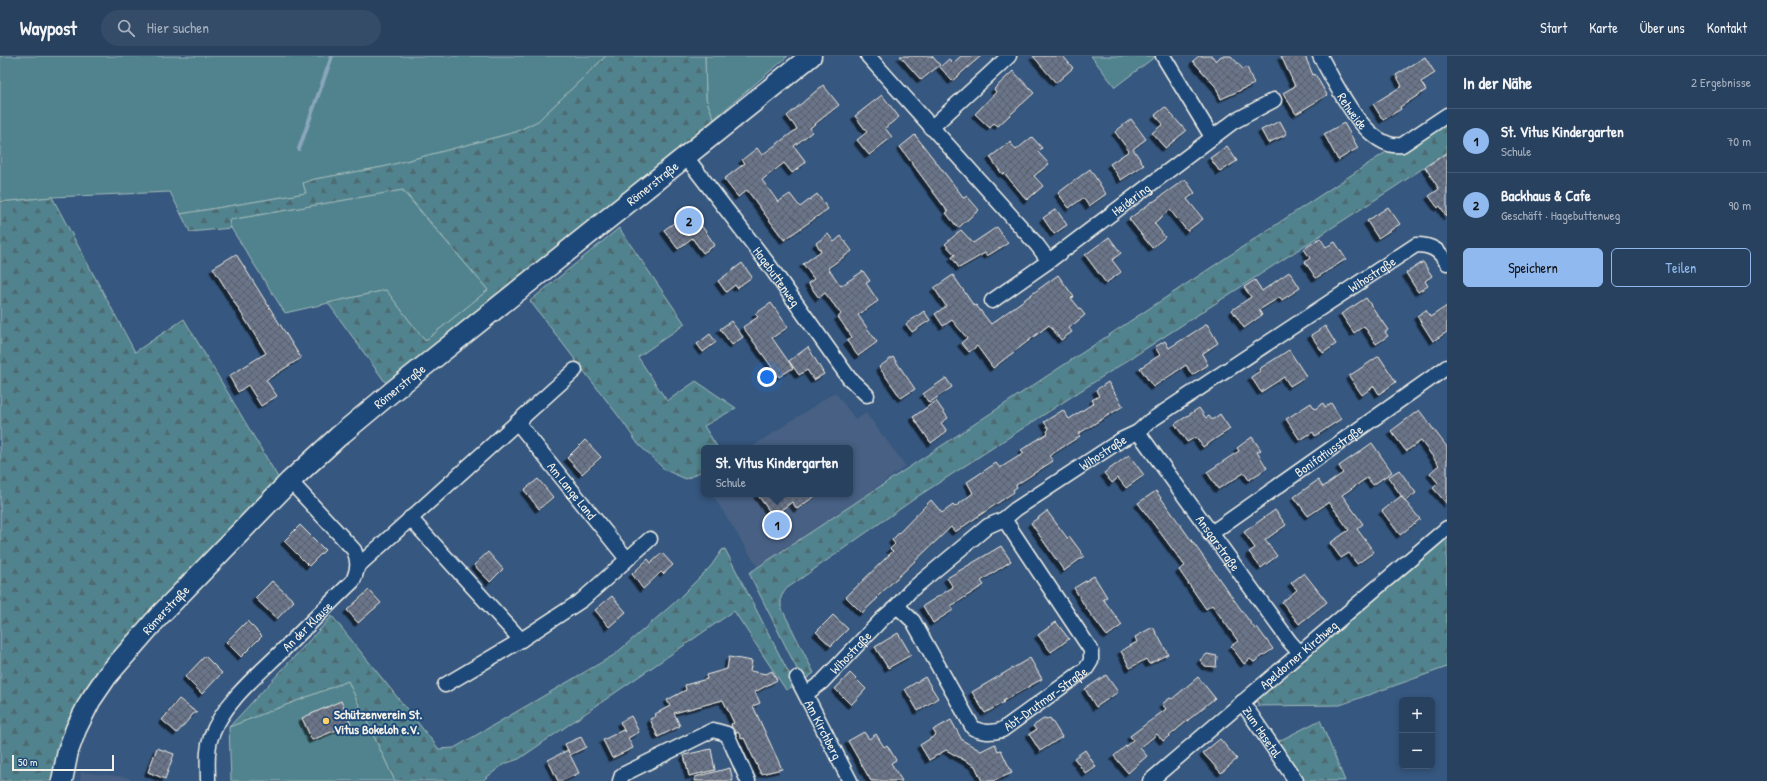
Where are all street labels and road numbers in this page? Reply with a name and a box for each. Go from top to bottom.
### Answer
street label: Rehweide [1333,89,1372,133]
street label: Römerstraße [622,157,682,210]
street label: Heidering [1108,179,1154,220]
street label: Hagebuttenweg [749,243,805,310]
street label: Wihostraße [1345,252,1399,296]
street label: Römerstraße [370,360,429,413]
street label: Bonifatiusstraße [1291,420,1366,481]
street label: Wihostraße [1075,430,1129,474]
street label: Am Lange Land [543,458,601,523]
street label: Ansgarstraße [1192,511,1245,575]
street label: Römerstraße [138,581,193,638]
street label: An der Klause [278,597,336,655]
street label: Apeldorner Kirchweg [1256,616,1341,693]
street label: Wihostraße [825,627,875,678]
street label: Abt-Drutmar-Straße [1000,662,1091,735]
street label: Am Kirchberg [801,697,846,763]
street label: Zum Hasetal [1238,703,1286,761]

